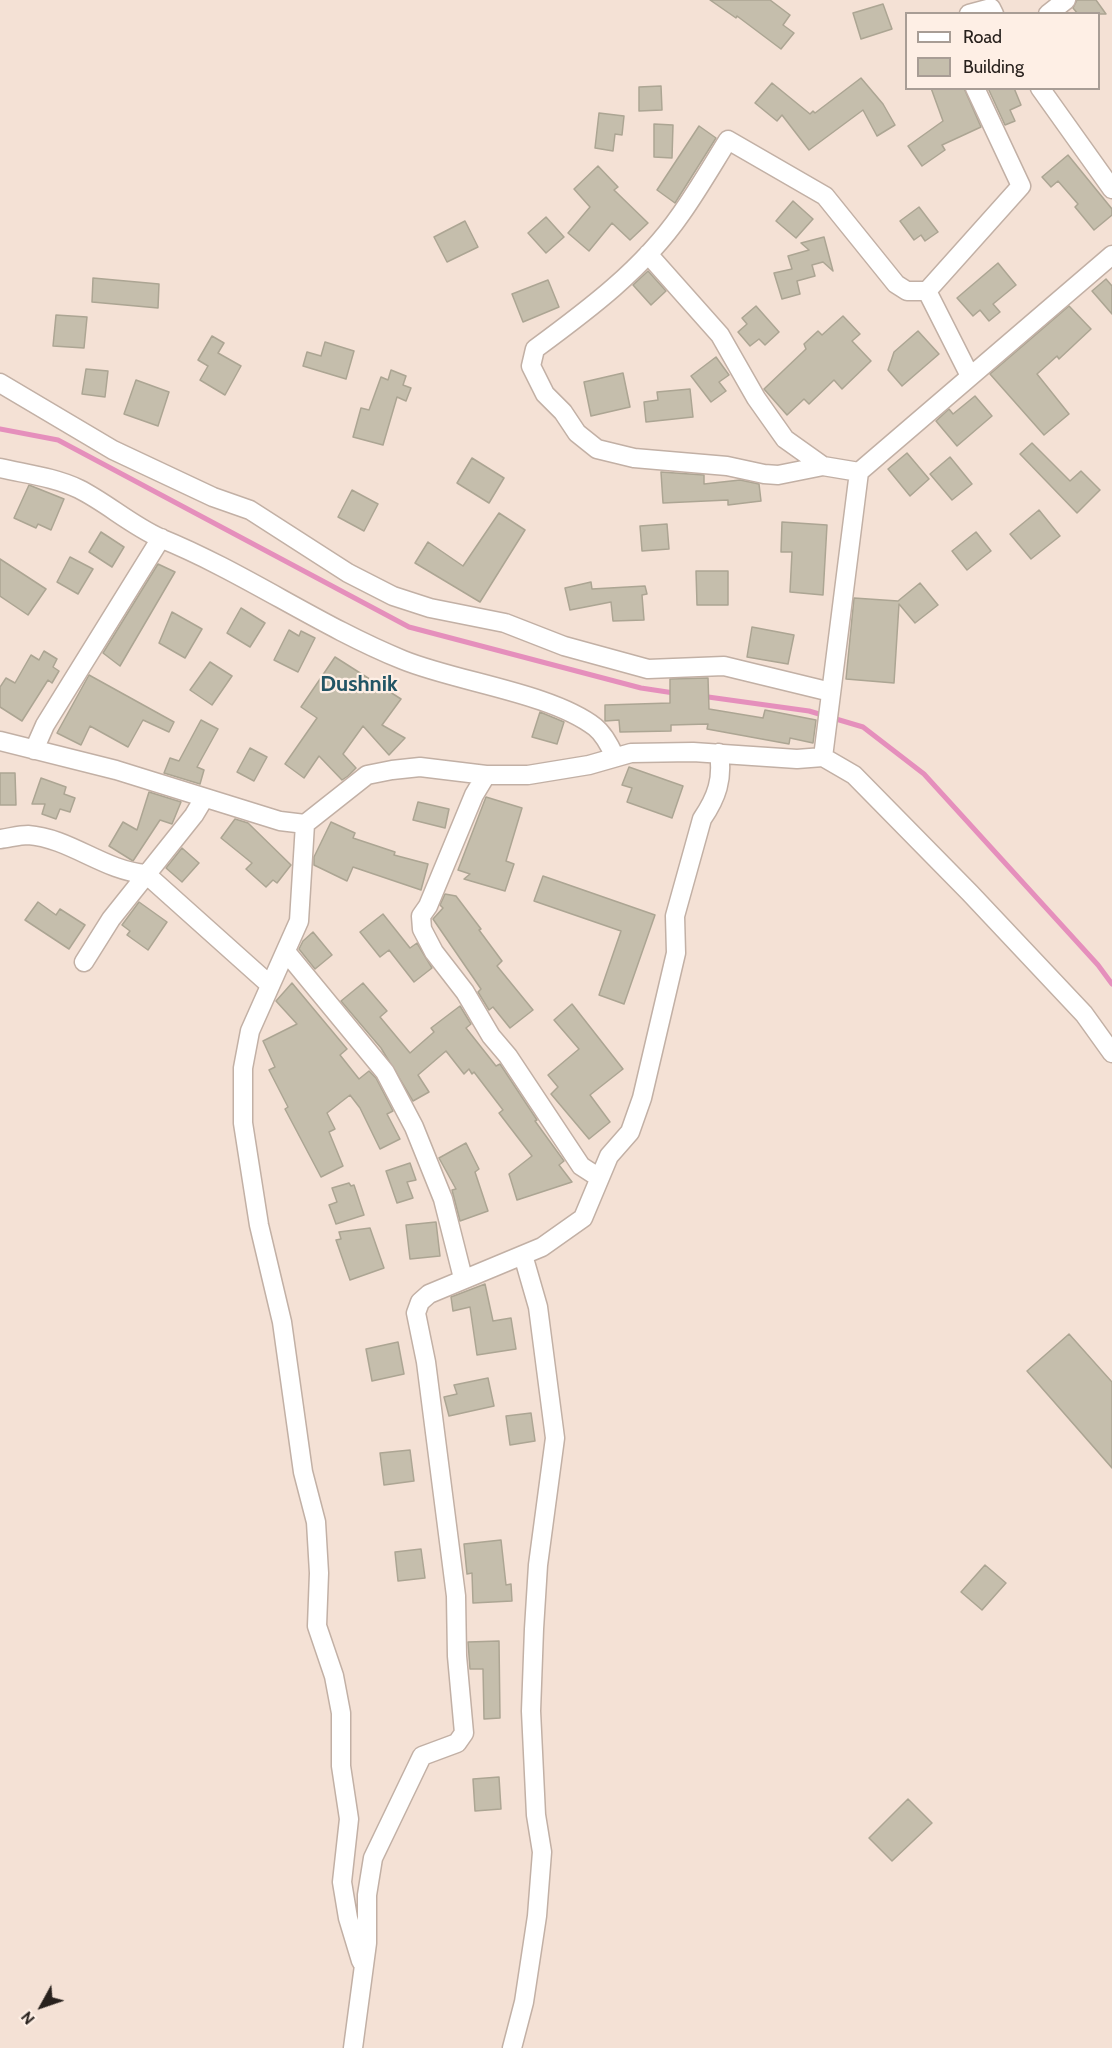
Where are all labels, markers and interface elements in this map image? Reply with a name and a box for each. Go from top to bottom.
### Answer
legend [905,12,1100,90]
text: Road [963,26,1002,48]
text: Building [963,56,1024,78]
district label: Dushnik [320,672,398,698]
north arrow [12,1976,72,2036]
text: N [17,2007,39,2028]

